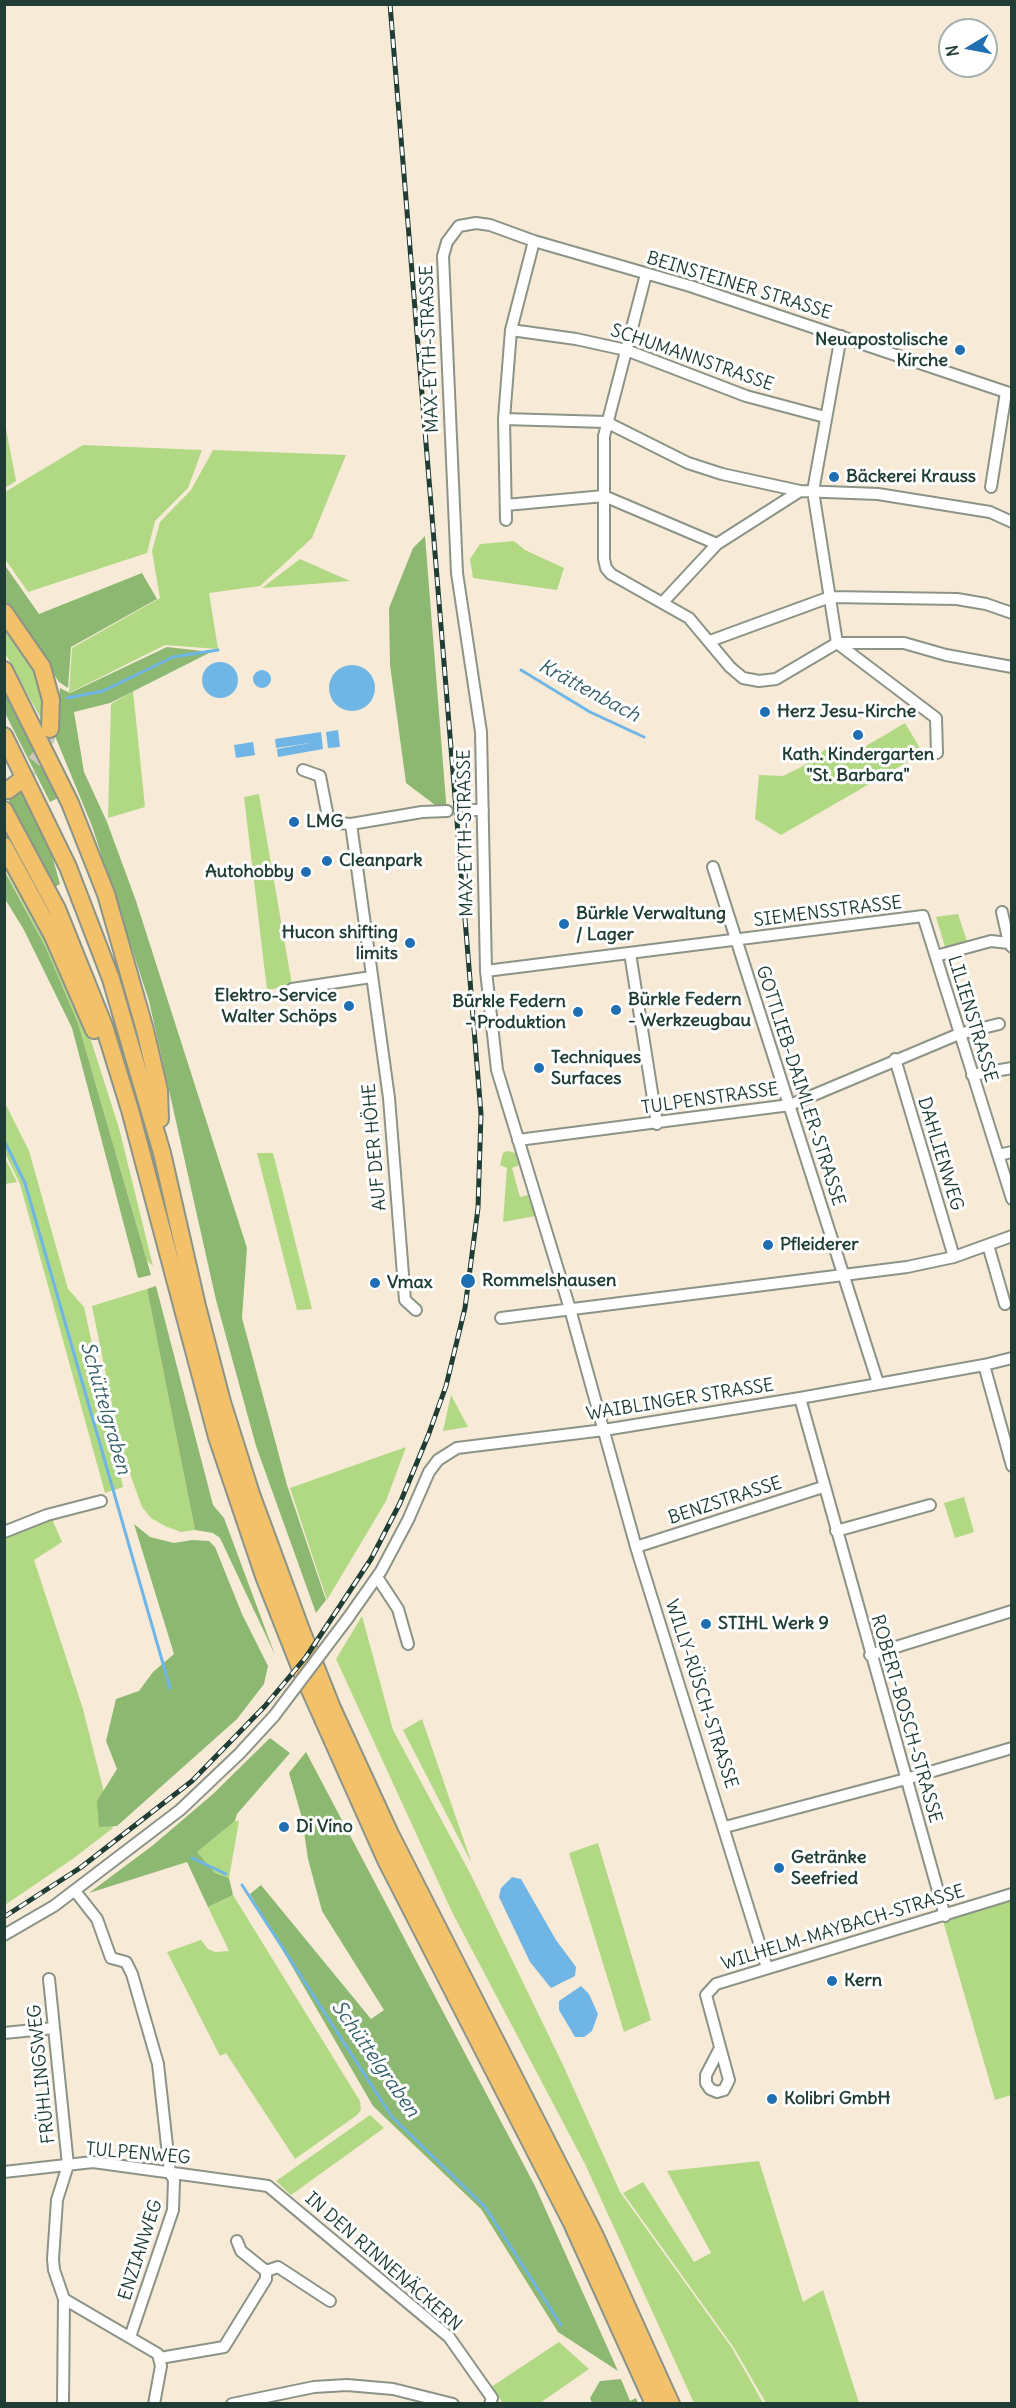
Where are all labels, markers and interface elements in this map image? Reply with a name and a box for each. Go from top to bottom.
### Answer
north arrow [938,18,998,78]
text: N [941,44,963,58]
street label: BEINSTEINER STRASSE [644,248,834,324]
street label: MAX-EYTH-STRASSE [416,265,444,433]
street label: SCHUMANNSTRASSE [608,320,776,396]
place label: Neuapostolische Kirche [815,329,948,372]
marker: Neuapostolische Kirche [953,343,967,357]
place label: Bäckerei Krauss [846,466,976,488]
marker: Bäckerei Krauss [827,470,841,484]
water label: Krättenbach [534,654,644,728]
place label: Herz Jesu-Kirche [777,701,916,723]
marker: Herz Jesu-Kirche [758,705,772,719]
marker: Kath. Kindergarten "St. Barbara" [851,728,865,742]
place label: Kath. Kindergarten "St. Barbara" [782,744,934,786]
street label: MAX-EYTH-STRASSE [454,749,478,917]
place label: LMG [306,811,343,833]
marker: LMG [287,815,301,829]
place label: Cleanpark [339,850,422,872]
marker: Cleanpark [320,854,334,868]
place label: Autohobby [205,861,294,883]
marker: Autohobby [299,865,313,879]
street label: SIEMENSSTRASSE [753,892,903,932]
place label: Bürkle Verwaltung / Lager [576,903,726,946]
marker: Bürkle Verwaltung / Lager [557,917,571,931]
place label: Hucon shifting limits [282,922,398,964]
marker: Hucon shifting limits [403,936,417,950]
street label: LILIENSTRASSE [942,953,1002,1085]
street label: GOTTLIEB-DAIMLER-STRASSE [751,963,849,1209]
place label: Elektro-Service Walter Schöps [215,985,337,1028]
place label: Bürkle Federn - Werkzeugbau [628,989,751,1032]
place label: Bürkle Federn - Produktion [452,991,566,1034]
marker: Elektro-Service Walter Schöps [342,999,356,1013]
marker: Bürkle Federn - Werkzeugbau [609,1003,623,1017]
marker: Bürkle Federn - Produktion [571,1005,585,1019]
place label: Techniques Surfaces [551,1047,641,1090]
marker: Techniques Surfaces [532,1061,546,1075]
street label: TULPENSTRASSE [640,1079,780,1119]
street label: AUF DER HÖHE [359,1082,391,1212]
street label: DAHLIENWEG [912,1095,968,1213]
place label: Pfleiderer [780,1234,859,1256]
marker: Pfleiderer [761,1238,775,1252]
place label: Rommelshausen [482,1270,616,1292]
place label: Vmax [387,1272,433,1294]
marker: Rommelshausen [459,1272,477,1290]
marker: Vmax [368,1276,382,1290]
water label: Schüttelgraben [75,1339,135,1477]
street label: WAIBLINGER STRASSE [585,1375,775,1425]
street label: BENZSTRASSE [666,1472,784,1530]
street label: WILLY-RÜSCH-STRASSE [660,1597,742,1791]
street label: ROBERT-BOSCH-STRASSE [866,1612,946,1826]
place label: STIHL Werk 9 [718,1613,829,1635]
marker: STIHL Werk 9 [699,1617,713,1631]
place label: Di Vino [296,1816,353,1838]
marker: Di Vino [277,1820,291,1834]
place label: Getränke Seefried [791,1847,866,1890]
marker: Getränke Seefried [772,1861,786,1875]
street label: WILHELM-MAYBACH-STRASSE [719,1881,967,1975]
place label: Kern [844,1970,882,1992]
marker: Kern [825,1974,839,1988]
water label: Schüttelgraben [326,1996,424,2122]
street label: FRÜHLINGSWEG [24,2003,60,2145]
place label: Kolibri GmbH [784,2088,890,2110]
marker: Kolibri GmbH [765,2092,779,2106]
street label: TULPENWEG [85,2139,191,2169]
street label: IN DEN RINNENÄCKERN [300,2188,466,2336]
street label: ENZIANWEG [115,2197,167,2303]

